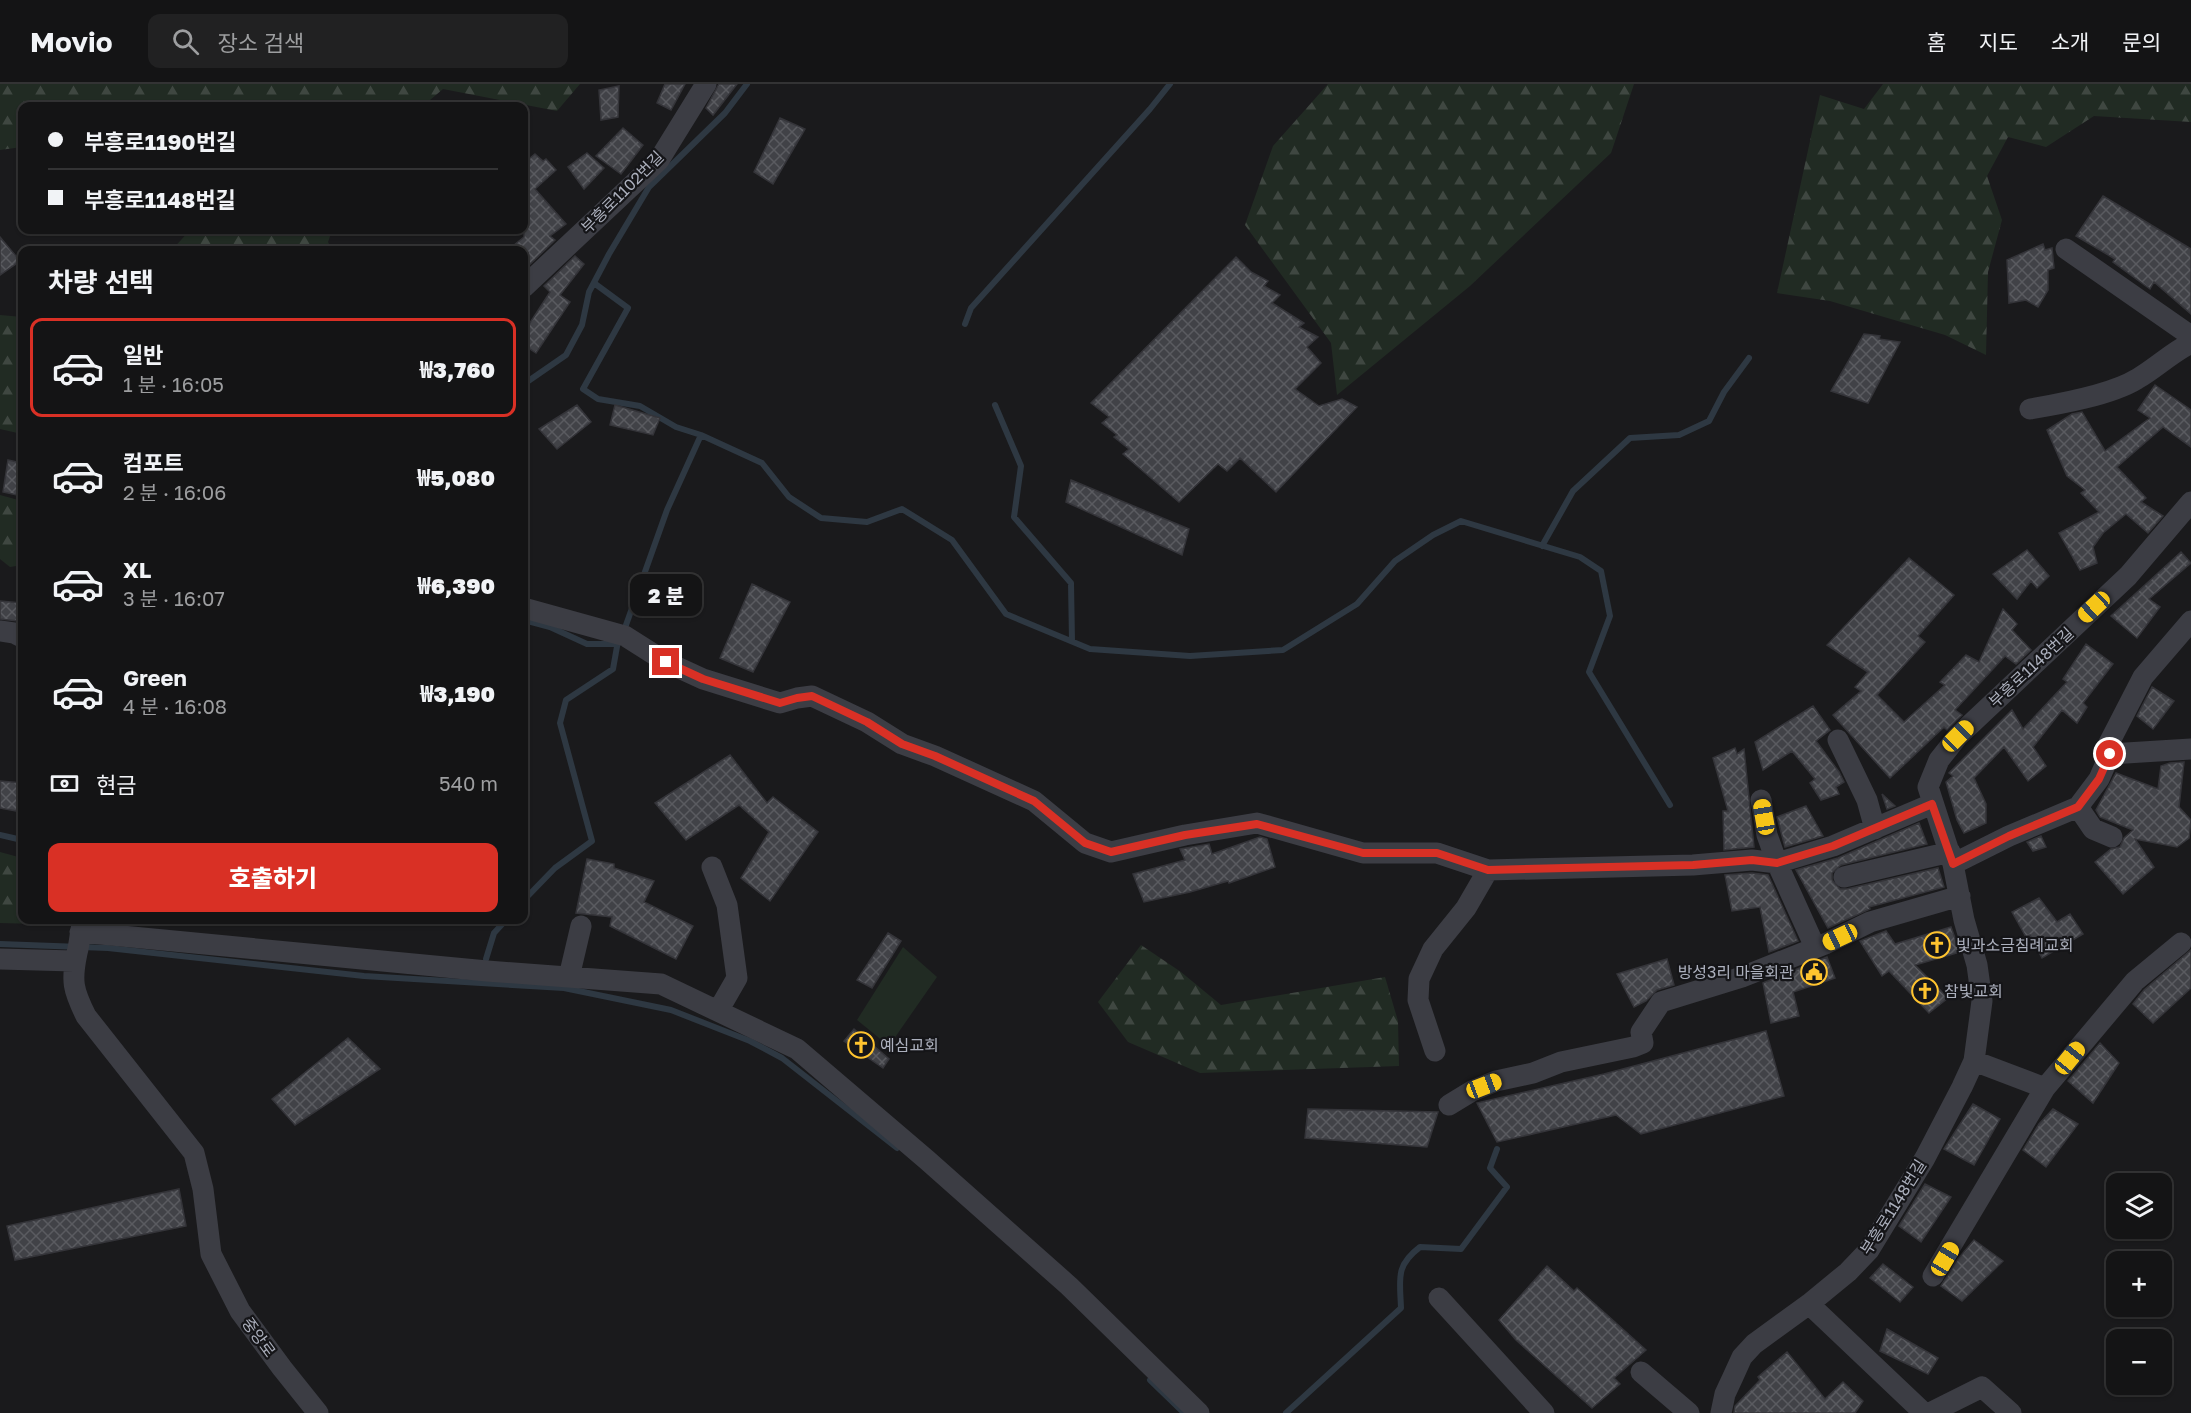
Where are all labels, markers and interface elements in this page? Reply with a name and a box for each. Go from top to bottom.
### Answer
search box [148,14,568,68]
text: Movio [30,25,112,58]
icon: search [169,25,202,58]
text: 장소 검색 [217,29,304,56]
text: 홈 [1927,29,1946,55]
text: 지도 [1979,29,2018,55]
text: 소개 [2051,29,2089,55]
text: 문의 [2122,29,2161,55]
text: 부흥로1190번길 [84,128,236,155]
street label: 부흥로1102번길 [577,147,667,237]
text: 부흥로1148번길 [84,186,236,213]
text: 차량 선택 [48,266,154,298]
icon: car [51,341,105,395]
text: 일반 [123,341,163,368]
text: ₩3,760 [420,356,495,383]
text: 1 분 · 16:05 [123,372,224,396]
icon: car [51,449,105,503]
text: 컴포트 [123,449,184,476]
text: ₩5,080 [417,464,495,491]
text: 2 분 · 16:06 [123,480,226,504]
text: XL [123,556,151,583]
icon: car [51,557,105,611]
text: ₩6,390 [418,572,495,599]
callout: 2 분 [630,575,702,617]
text: 2 분 [648,583,684,607]
text: 3 분 · 16:07 [123,586,225,610]
car [2075,588,2113,626]
street label: 부흥로1148번길 [1984,623,2078,711]
route end [652,648,679,675]
text: Green [123,664,187,691]
icon: car [51,665,105,719]
text: ₩3,190 [420,680,495,707]
text: 4 분 · 16:08 [123,694,227,718]
car [1939,717,1977,755]
route start [2096,740,2123,767]
icon: cash [48,767,81,800]
text: 현금 [96,771,136,798]
text: 540 m [439,771,498,795]
car [1752,798,1776,836]
button: 호출하기 [48,843,498,912]
car [1820,921,1860,953]
church icon: 빛과소금침례교회 [1922,930,1952,960]
place label: 빛과소금침례교회 [1956,935,2074,955]
public building icon: 방성3리 마을회관 [1799,957,1829,987]
place label: 방성3리 마을회관 [1678,962,1794,982]
church icon: 참빛교회 [1910,976,1940,1006]
place label: 참빛교회 [1944,981,2003,1001]
church icon: 예심교회 [846,1030,876,1060]
place label: 예심교회 [880,1035,939,1055]
car [2052,1038,2088,1078]
car [1464,1071,1504,1101]
street label: 부흥로1148번길 [1856,1156,1930,1258]
map controls [2106,1173,2172,1395]
button: layers [2106,1173,2172,1239]
car [1928,1239,1962,1279]
button: + [2106,1251,2172,1317]
street label: 중앙로 [238,1313,280,1361]
button: − [2106,1329,2172,1395]

